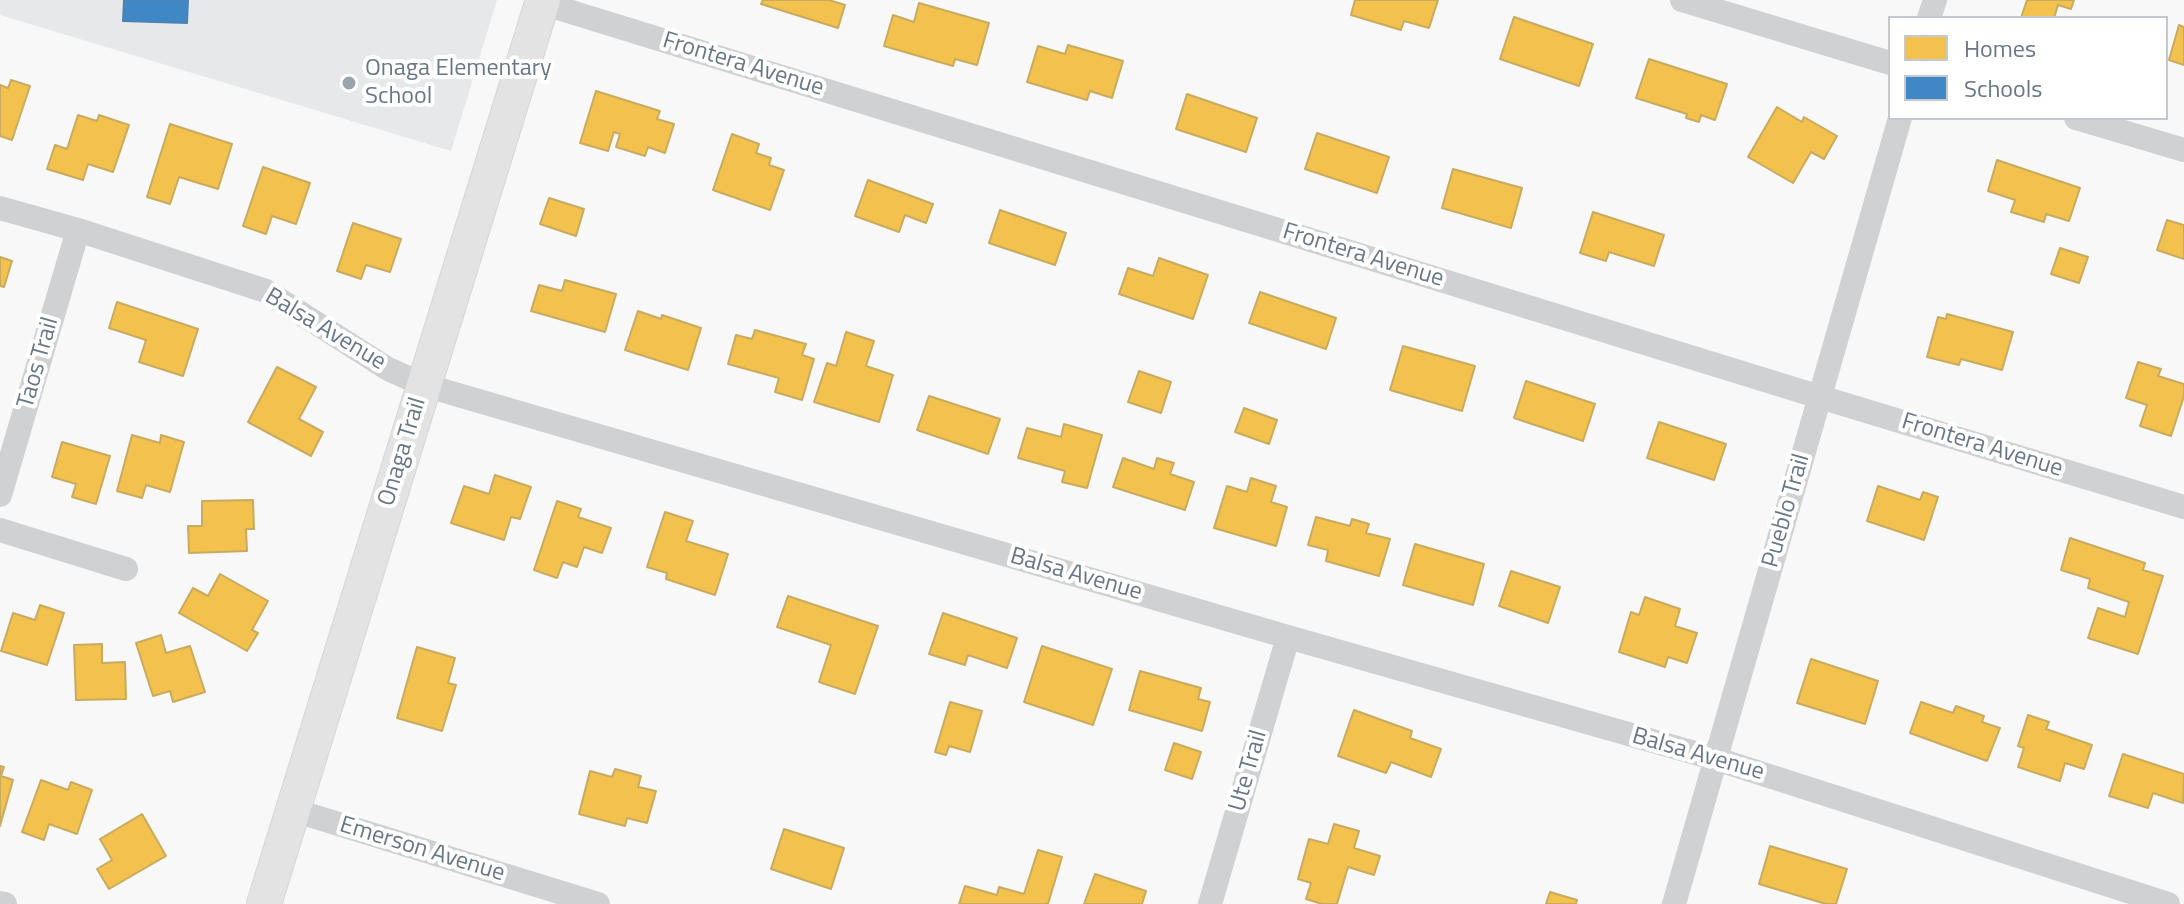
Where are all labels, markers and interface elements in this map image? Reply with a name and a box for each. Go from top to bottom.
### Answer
legend [1888,16,2168,120]
street label: Frontera Avenue [659,27,827,103]
text: Homes [1964,30,2036,66]
place label: Onaga Elementary School [365,55,552,111]
text: Schools [1964,70,2042,106]
marker: Onaga Elementary School [340,74,358,92]
street label: Frontera Avenue [1279,218,1447,294]
street label: Balsa Avenue [259,283,391,377]
street label: Taos Trail [12,314,66,412]
street label: Onaga Trail [373,394,433,510]
street label: Frontera Avenue [1898,408,2066,484]
street label: Pueblo Trail [1757,451,1817,571]
street label: Balsa Avenue [1007,542,1145,608]
street label: Balsa Avenue [1629,722,1767,788]
street label: Ute Trail [1224,727,1274,815]
street label: Emerson Avenue [336,811,508,889]

